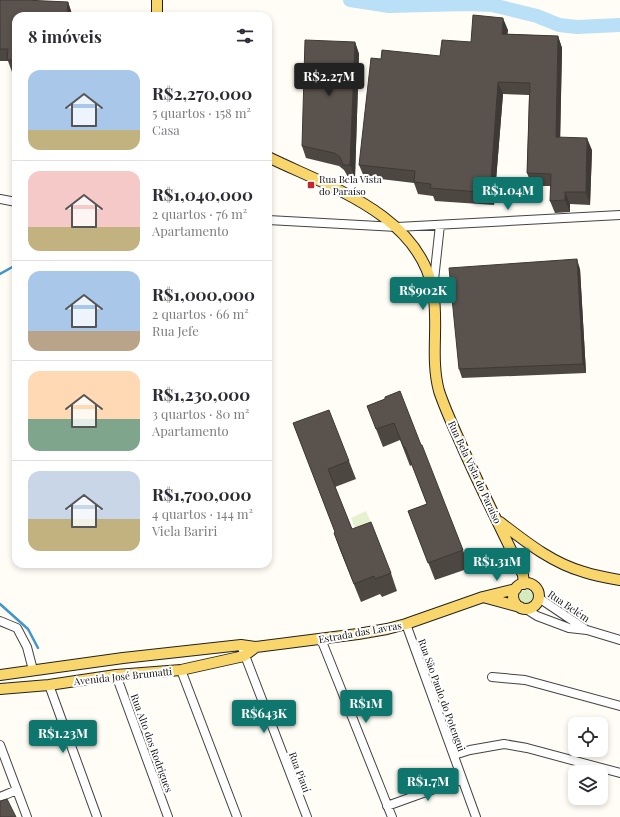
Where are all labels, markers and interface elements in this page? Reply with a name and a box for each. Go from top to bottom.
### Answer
text: 8 imóveis [28,25,102,47]
icon: filters [234,25,256,47]
pin: R$2.27M [292,63,366,97]
text: R$2.27M [303,67,355,84]
text: R$2,270,000 [152,82,252,104]
icon: home [60,86,108,134]
text: 5 quartos · 158 m² [152,104,251,121]
text: Casa [152,121,180,138]
place label: Rua Bela Vista do Paraíso [319,172,382,198]
pin: R$1.04M [471,177,545,211]
marker: Rua Bela Vista do Paraíso [306,180,316,190]
text: R$1.04M [482,181,534,198]
text: R$1,040,000 [152,183,253,205]
icon: home [60,187,108,235]
text: 2 quartos · 76 m² [152,205,247,222]
text: Apartamento [152,222,229,239]
pin: R$902K [390,277,456,311]
text: R$902K [399,281,447,298]
text: R$1,000,000 [152,283,255,305]
icon: home [60,287,108,335]
text: 2 quartos · 66 m² [152,305,249,322]
text: Rua Jefe [152,322,199,339]
text: R$1,230,000 [152,383,250,405]
icon: home [60,387,108,435]
text: 3 quartos · 80 m² [152,405,249,422]
street label: Rua Bela Vista do Paraíso [445,418,505,526]
text: Apartamento [152,422,229,439]
text: R$1,700,000 [152,483,251,505]
icon: home [60,487,108,535]
text: 4 quartos · 144 m² [152,505,253,522]
text: Viela Bariri [152,522,217,539]
pin: R$1.31M [460,548,534,582]
text: R$1.31M [473,552,521,569]
street label: Rua Belém [545,587,593,625]
street label: Estrada das Lavras [317,618,403,646]
street label: Rua São Paulo do Potengui [415,637,469,753]
street label: Avenida José Brumatti [72,664,173,688]
pin: R$1M [342,690,390,724]
street label: Rua Alto dos Rodrigues [128,692,176,794]
text: R$1M [349,694,383,711]
pin: R$643K [231,700,297,734]
text: R$643K [241,704,287,721]
map controls [568,717,608,805]
button: locate [568,717,608,757]
pin: R$1.23M [26,720,100,754]
text: R$1.23M [38,724,88,741]
street label: Rua Piauí [286,750,314,794]
button: layers [568,765,608,805]
pin: R$1.7M [395,768,461,802]
text: R$1.7M [407,772,449,789]

